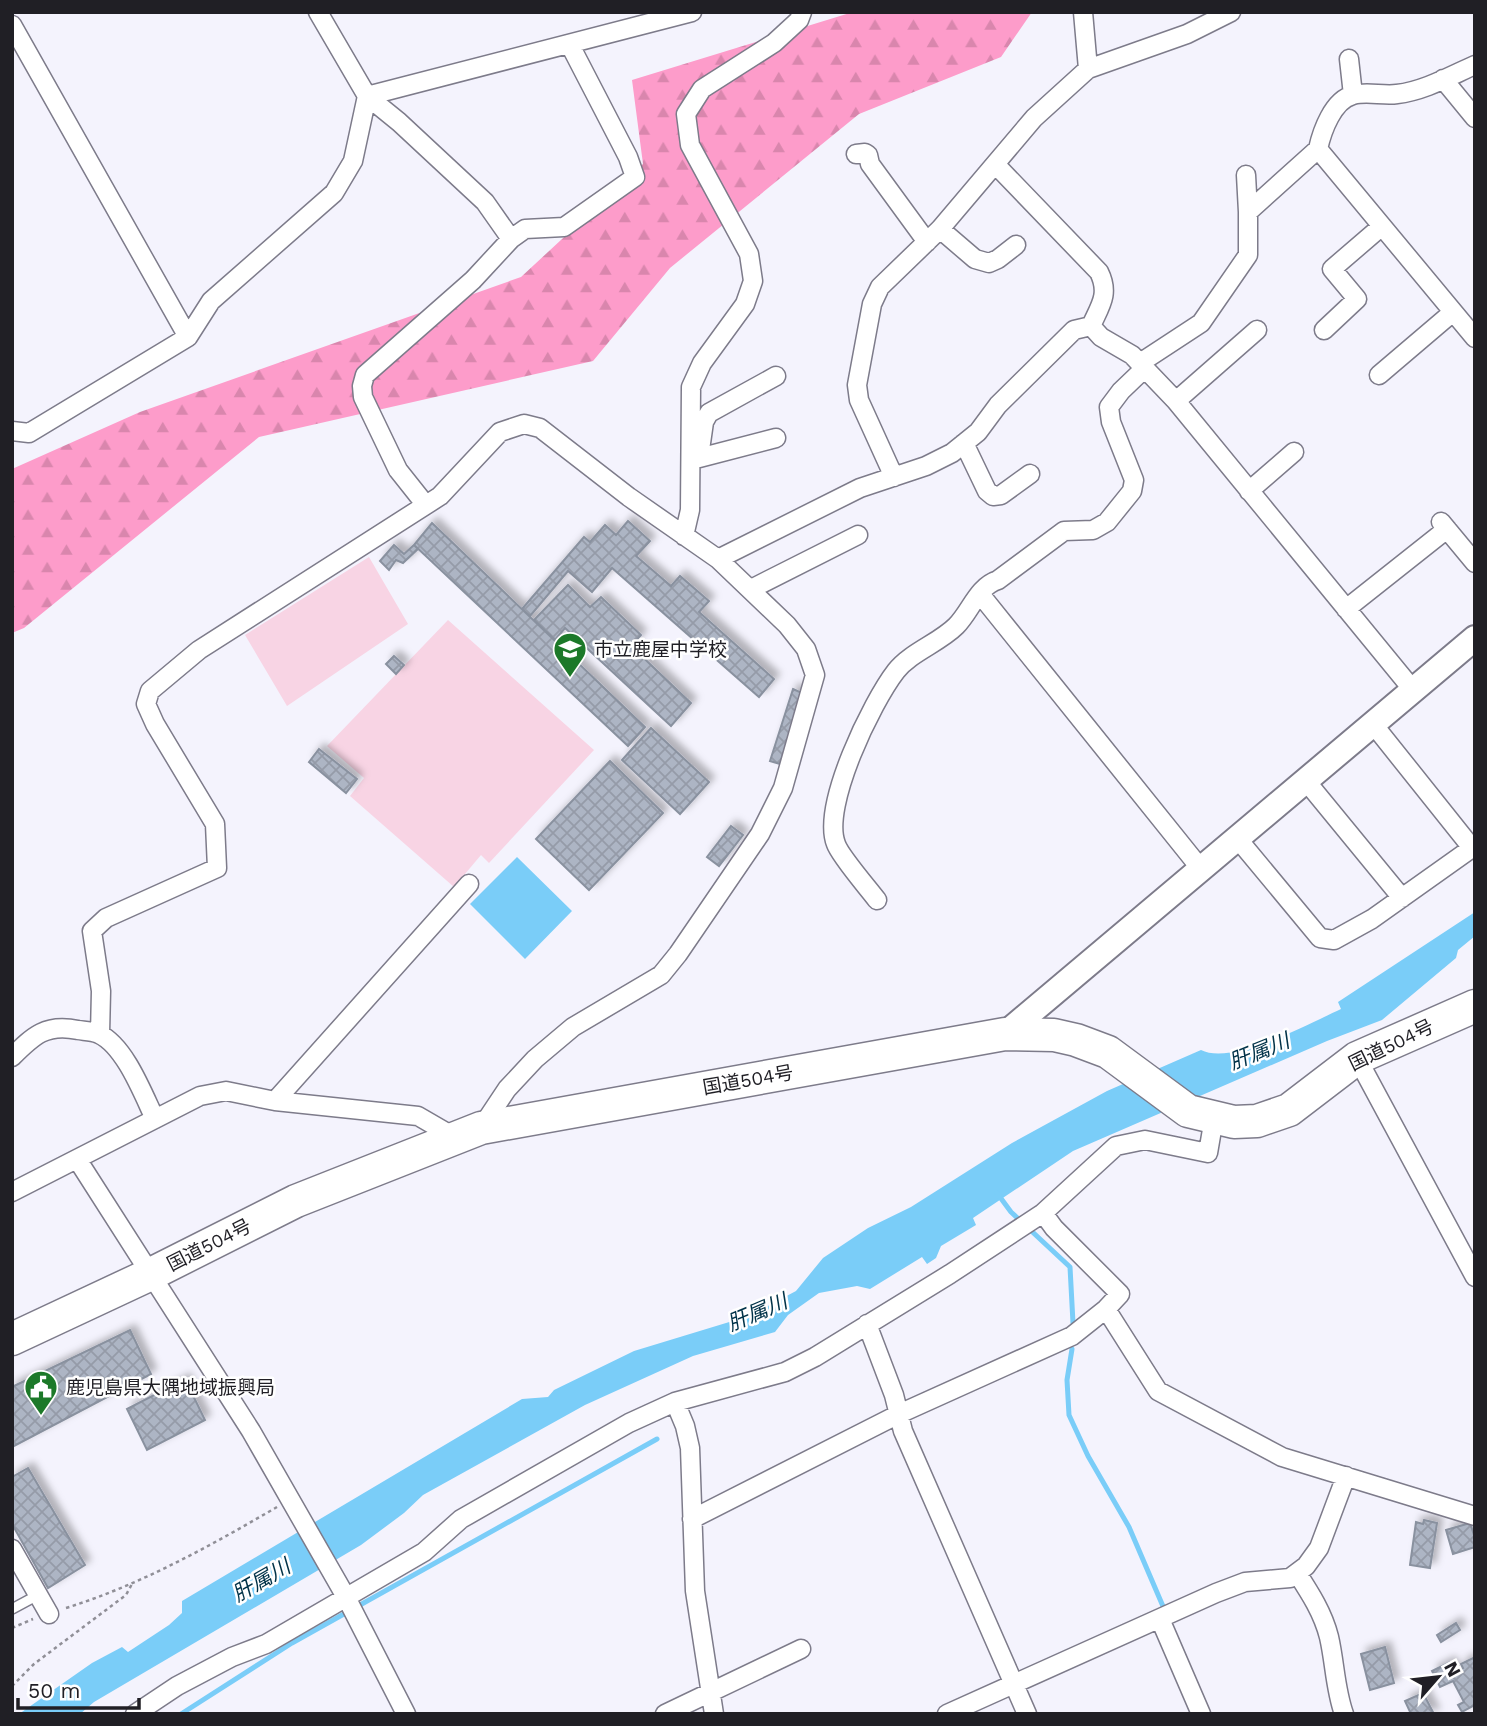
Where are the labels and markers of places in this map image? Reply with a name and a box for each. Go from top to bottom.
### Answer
school or university icon: 市立鹿屋中学校 [551,630,589,679]
place label: 市立鹿屋中学校 [594,638,727,661]
public building icon: 鹿児島県大隅地域振興局 [22,1368,60,1417]
place label: 鹿児島県大隅地域振興局 [66,1376,275,1399]

